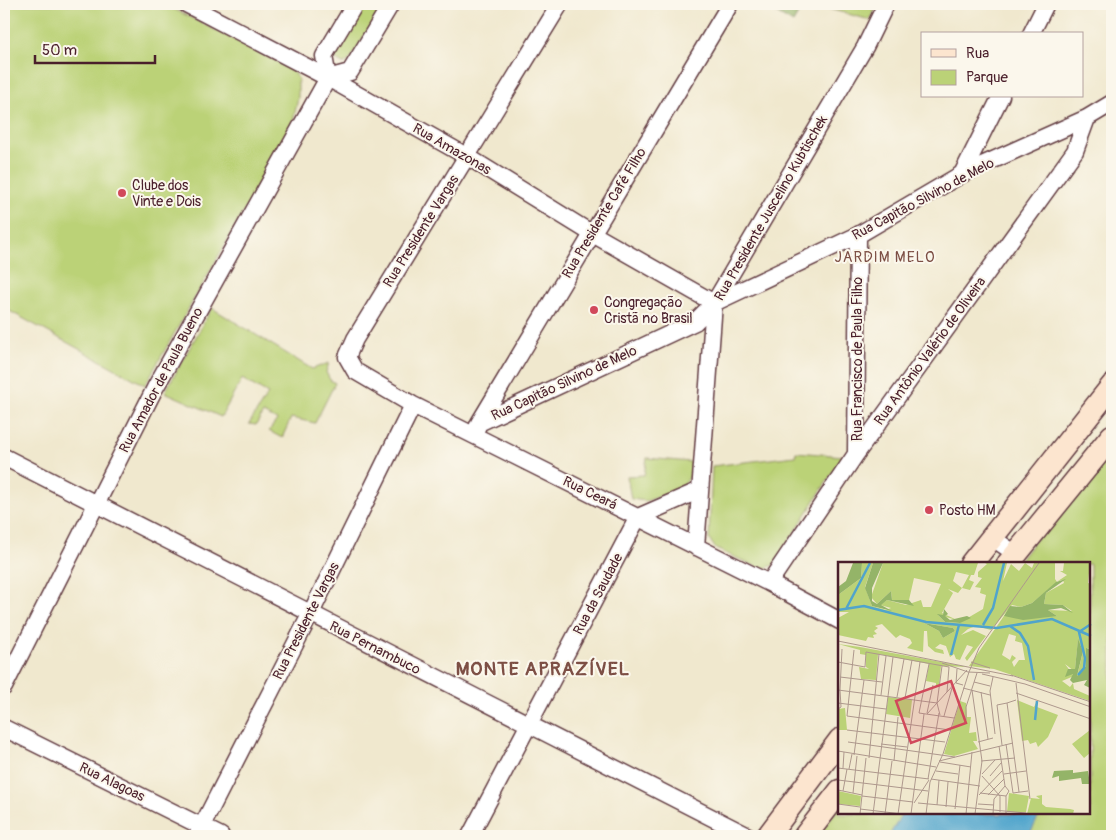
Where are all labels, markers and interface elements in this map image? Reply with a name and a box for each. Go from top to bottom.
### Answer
scale bar [35,32,155,64]
legend [921,32,1084,98]
text: 50 m [42,41,77,60]
text: Rua [966,44,989,63]
text: Parque [966,68,1009,87]
street label: Rua Presidente Juscelino Kubtischek [711,112,831,304]
street label: Rua Amazonas [410,120,495,179]
street label: Rua Presidente Café Filho [558,144,650,281]
street label: Rua Capitão Silvino de Melo [849,154,997,244]
street label: Rua Presidente Vargas [380,171,463,290]
place label: Clube dos Vinte e Dois [132,177,202,210]
marker: Clube dos Vinte e Dois [116,187,128,199]
district label: JARDIM MELO [835,248,935,267]
street label: Rua Antônio Valério de Oliveira [871,274,989,428]
street label: Rua Francisco de Paula Filho [849,276,866,441]
place label: Congregação Cristã no Brasil [604,294,693,327]
street label: Rua Amador de Paula Bueno [115,304,207,456]
marker: Congregação Cristã no Brasil [588,304,600,316]
street label: Rua Capitão Silvino de Melo [489,342,640,424]
street label: Rua Ceará [560,473,620,513]
place label: Posto HM [939,502,996,519]
marker: Posto HM [923,504,935,516]
street label: Rua da Saudade [569,550,627,638]
street label: Rua Presidente Vargas [269,559,343,682]
inset map [838,562,1091,815]
street label: Rua Pernambuco [327,618,424,678]
district label: MONTE APRAZÍVEL [456,657,630,681]
street label: Rua Alagoas [76,759,148,806]

